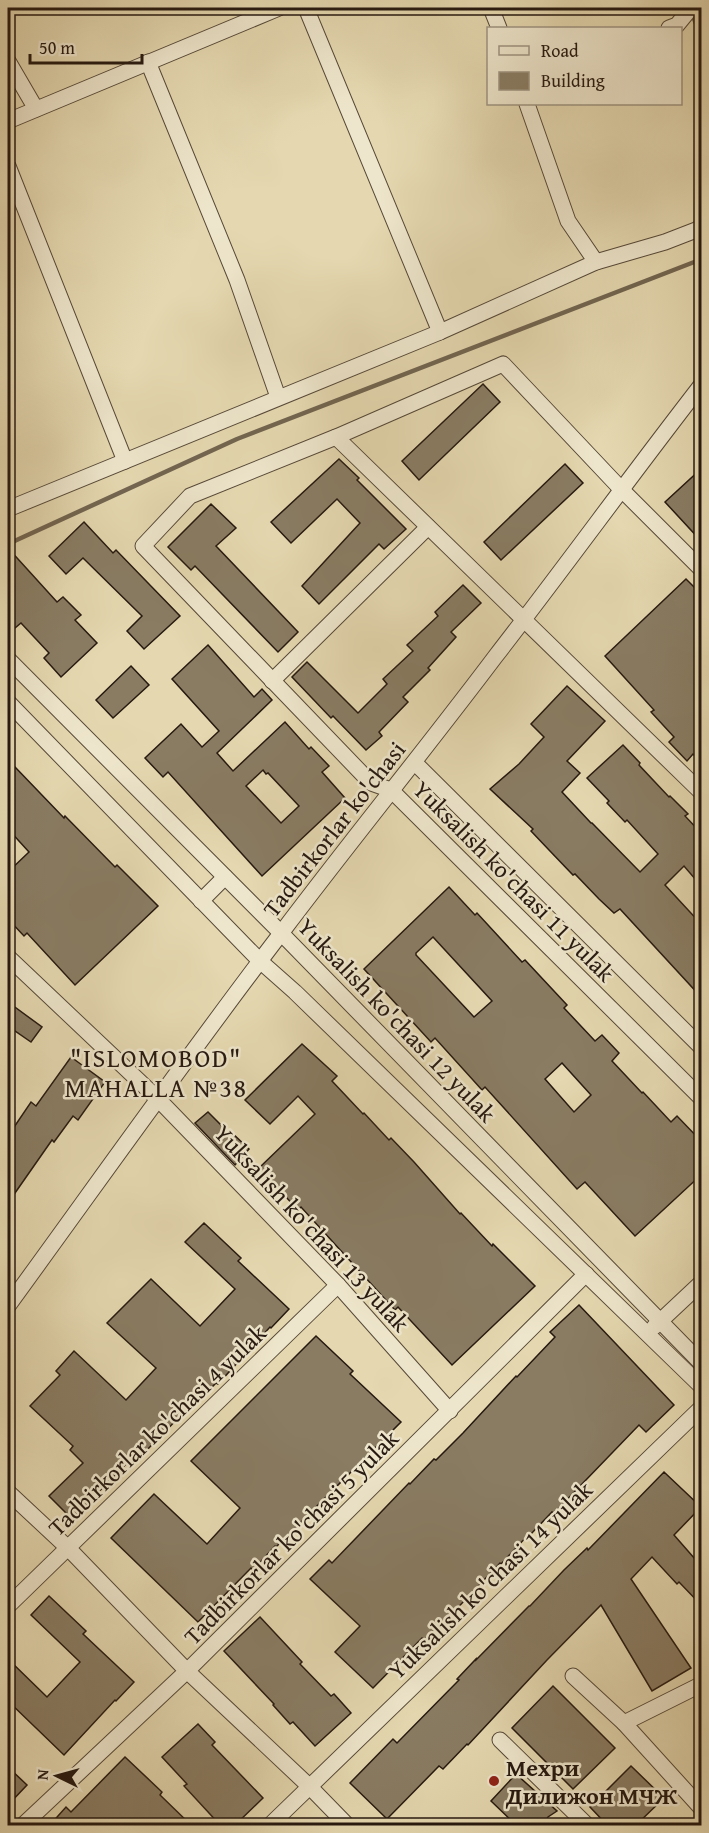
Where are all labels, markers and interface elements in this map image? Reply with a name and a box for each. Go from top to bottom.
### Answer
scale bar [30,27,142,65]
legend [487,27,682,105]
text: 50 m [39,34,75,61]
text: Road [541,37,579,64]
text: Building [541,67,605,94]
street label: Tadbirkorlar ko'chasi [254,734,414,924]
street label: Yuksalish ko'chasi 11 yulak [405,772,623,990]
street label: Yuksalish ko'chasi 12 yulak [290,910,505,1131]
district label: "ISLOMOBOD" MAHALLA №38 [64,1038,248,1107]
street label: Yuksalish ko'chasi 13 yulak [206,1116,418,1340]
street label: Tadbirkorlar ko'chasi 4 yulak [40,1316,275,1544]
street label: Tadbirkorlar ko'chasi 5 yulak [176,1421,407,1652]
street label: Yuksalish ko'chasi 14 yulak [380,1472,601,1687]
north arrow [27,1746,87,1806]
place label: Мехри Дилижон МЧЖ [505,1750,678,1813]
text: N [30,1768,55,1781]
marker: Мехри Дилижон МЧЖ [487,1774,501,1788]

